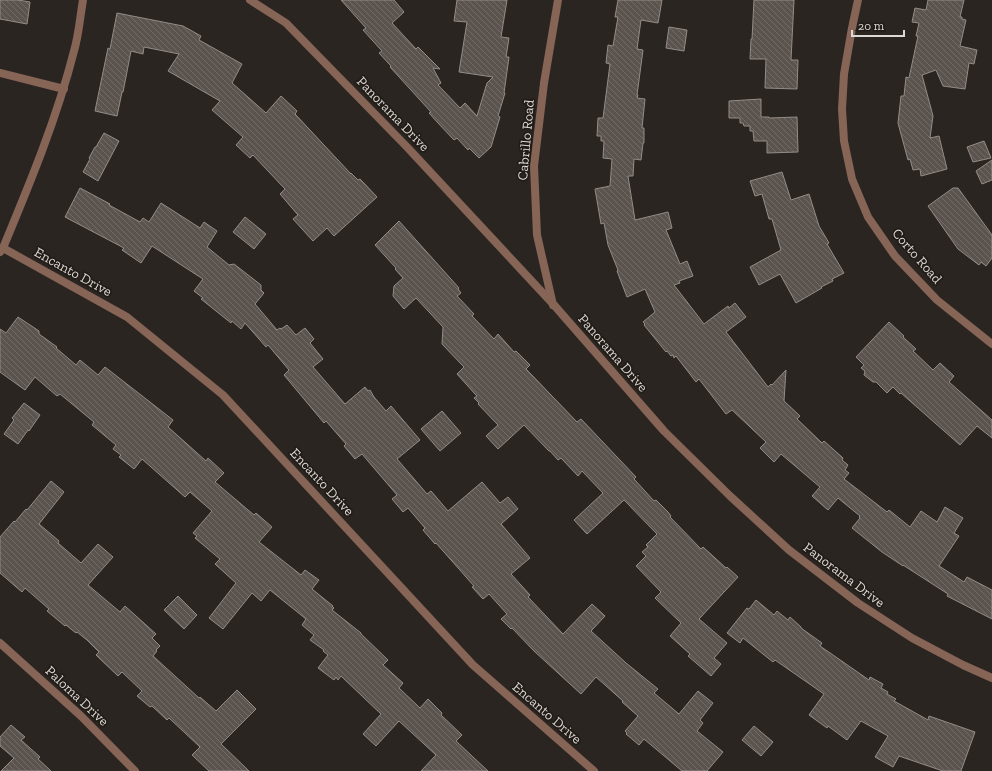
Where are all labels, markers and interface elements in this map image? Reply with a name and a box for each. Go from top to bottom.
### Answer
scale bar [852,12,904,38]
text: 20 m [858,19,885,33]
street label: Panorama Drive [353,73,433,155]
street label: Cabrillo Road [514,99,538,181]
street label: Corto Road [888,225,946,287]
street label: Encanto Drive [31,244,115,300]
street label: Panorama Drive [575,311,652,396]
street label: Encanto Drive [286,445,358,520]
street label: Panorama Drive [800,539,888,611]
street label: Paloma Drive [42,662,113,730]
street label: Encanto Drive [509,678,585,748]

